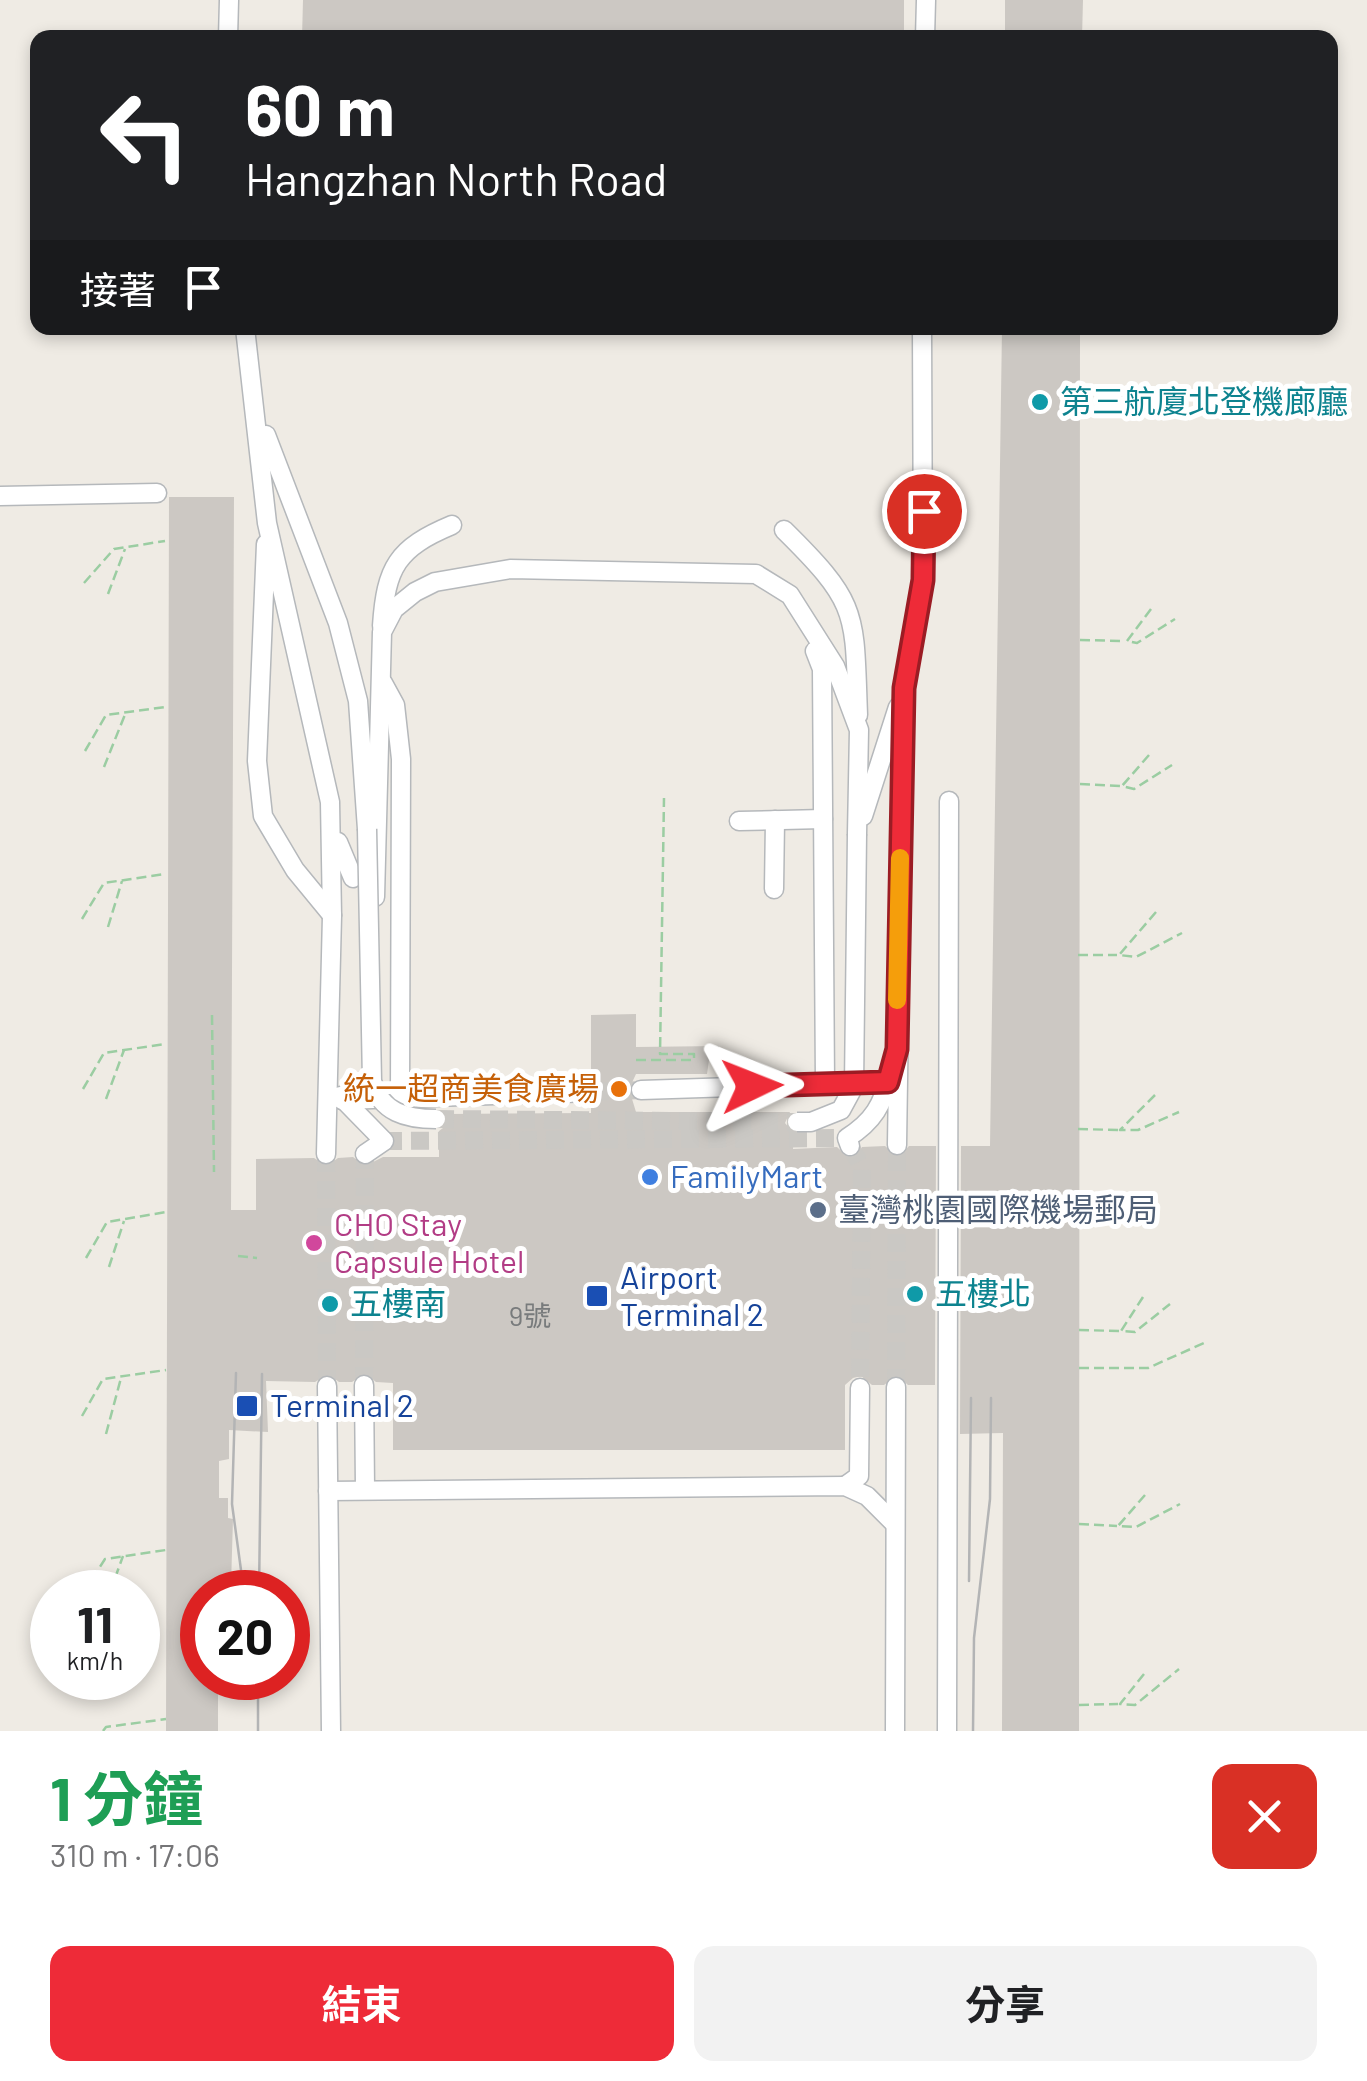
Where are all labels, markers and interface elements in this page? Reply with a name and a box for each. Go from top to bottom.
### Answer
text: 60 m [245,66,395,150]
icon: left [80,70,210,200]
text: Hangzhan North Road [245,151,667,205]
icon: arrive [176,260,231,315]
text: 接著 [80,266,156,312]
place label: 第三航廈北登機廊廳 [1060,381,1348,419]
marker: 第三航廈北登機廊廳 [1029,391,1051,413]
pin [882,469,967,554]
icon: arrive [897,484,952,539]
position arrow [700,1034,804,1138]
place label: 統一超商美食廣場 [343,1068,599,1106]
marker: 統一超商美食廣場 [608,1078,630,1100]
place label: FamilyMart [670,1156,823,1194]
marker: FamilyMart [639,1166,661,1188]
place label: 臺灣桃園國際機場郵局 [838,1189,1158,1227]
marker: 臺灣桃園國際機場郵局 [807,1199,829,1221]
place label: CHO Stay Capsule Hotel [334,1204,524,1279]
marker: CHO Stay Capsule Hotel [303,1232,325,1254]
place label: Airport Terminal 2 [620,1257,764,1332]
place label: 五樓北 [935,1273,1031,1311]
place label: 五樓南 [350,1283,446,1321]
marker: Airport Terminal 2 [584,1283,610,1309]
marker: 五樓北 [904,1283,926,1305]
marker: 五樓南 [319,1293,341,1315]
house number: 9號 [509,1298,551,1332]
place label: Terminal 2 [270,1385,414,1423]
marker: Terminal 2 [234,1393,260,1419]
speed limit sign: 20 [180,1570,310,1700]
text: 11 [77,1593,113,1653]
text: km/h [67,1645,123,1675]
text: 1 分鐘 [50,1761,203,1833]
button: close [1212,1764,1317,1869]
text: 310 m · 17:06 [50,1835,220,1873]
button: 結束 [50,1946,674,2061]
button: 分享 [694,1946,1317,2061]

